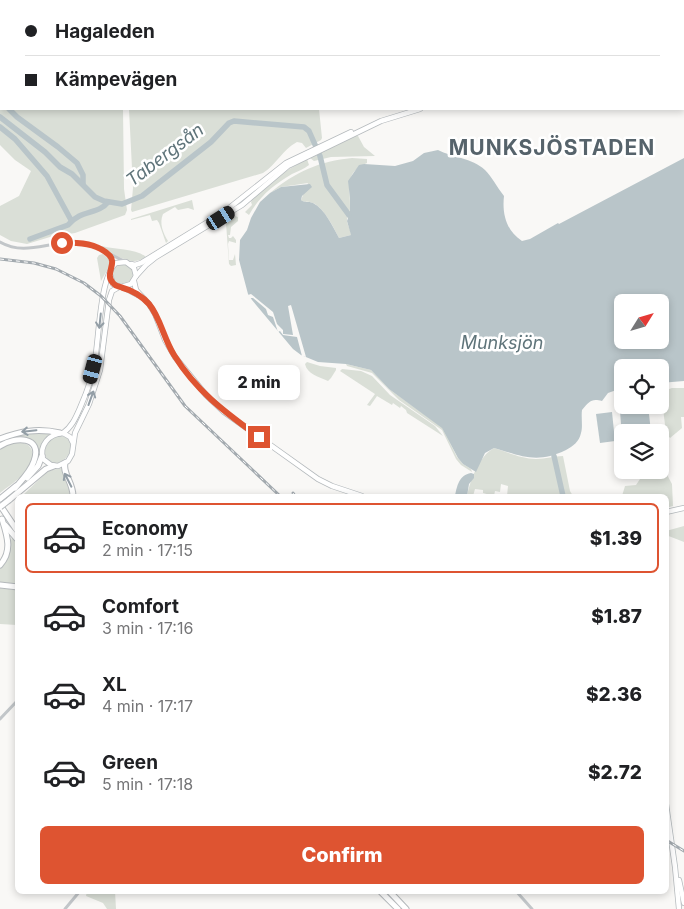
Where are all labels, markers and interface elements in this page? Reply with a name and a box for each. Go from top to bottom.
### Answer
text: Hagaleden [55,20,155,43]
text: Kämpevägen [55,68,177,91]
water label: Tabergsån [122,119,208,190]
district label: MUNKSJÖSTADEN [449,135,655,160]
car [204,204,237,232]
route start [51,232,73,254]
north arrow [614,294,669,349]
map controls [614,294,669,479]
one-way arrow [95,313,105,329]
water label: Munksjön [461,332,543,353]
car [81,353,104,385]
button: locate [614,359,669,414]
callout: 2 min [218,364,300,400]
text: 2 min [237,372,281,392]
one-way arrow [87,390,96,406]
button: layers [614,424,669,479]
one-way arrow [22,426,38,436]
route end [248,426,270,448]
one-way arrow [63,472,73,487]
icon: car [42,516,87,561]
text: Economy [102,517,188,540]
text: $1.39 [590,527,642,550]
text: 2 min · 17:15 [102,540,193,560]
icon: car [42,594,87,639]
text: Comfort [102,595,179,618]
text: $1.87 [591,605,642,628]
text: 3 min · 17:16 [102,618,193,638]
icon: car [42,672,87,717]
text: XL [102,673,127,696]
text: $2.36 [586,683,642,706]
text: 4 min · 17:17 [102,696,193,716]
icon: car [42,750,87,795]
text: Green [102,751,158,774]
text: $2.72 [588,761,642,784]
text: 5 min · 17:18 [102,774,193,794]
button: Confirm [40,826,644,884]

